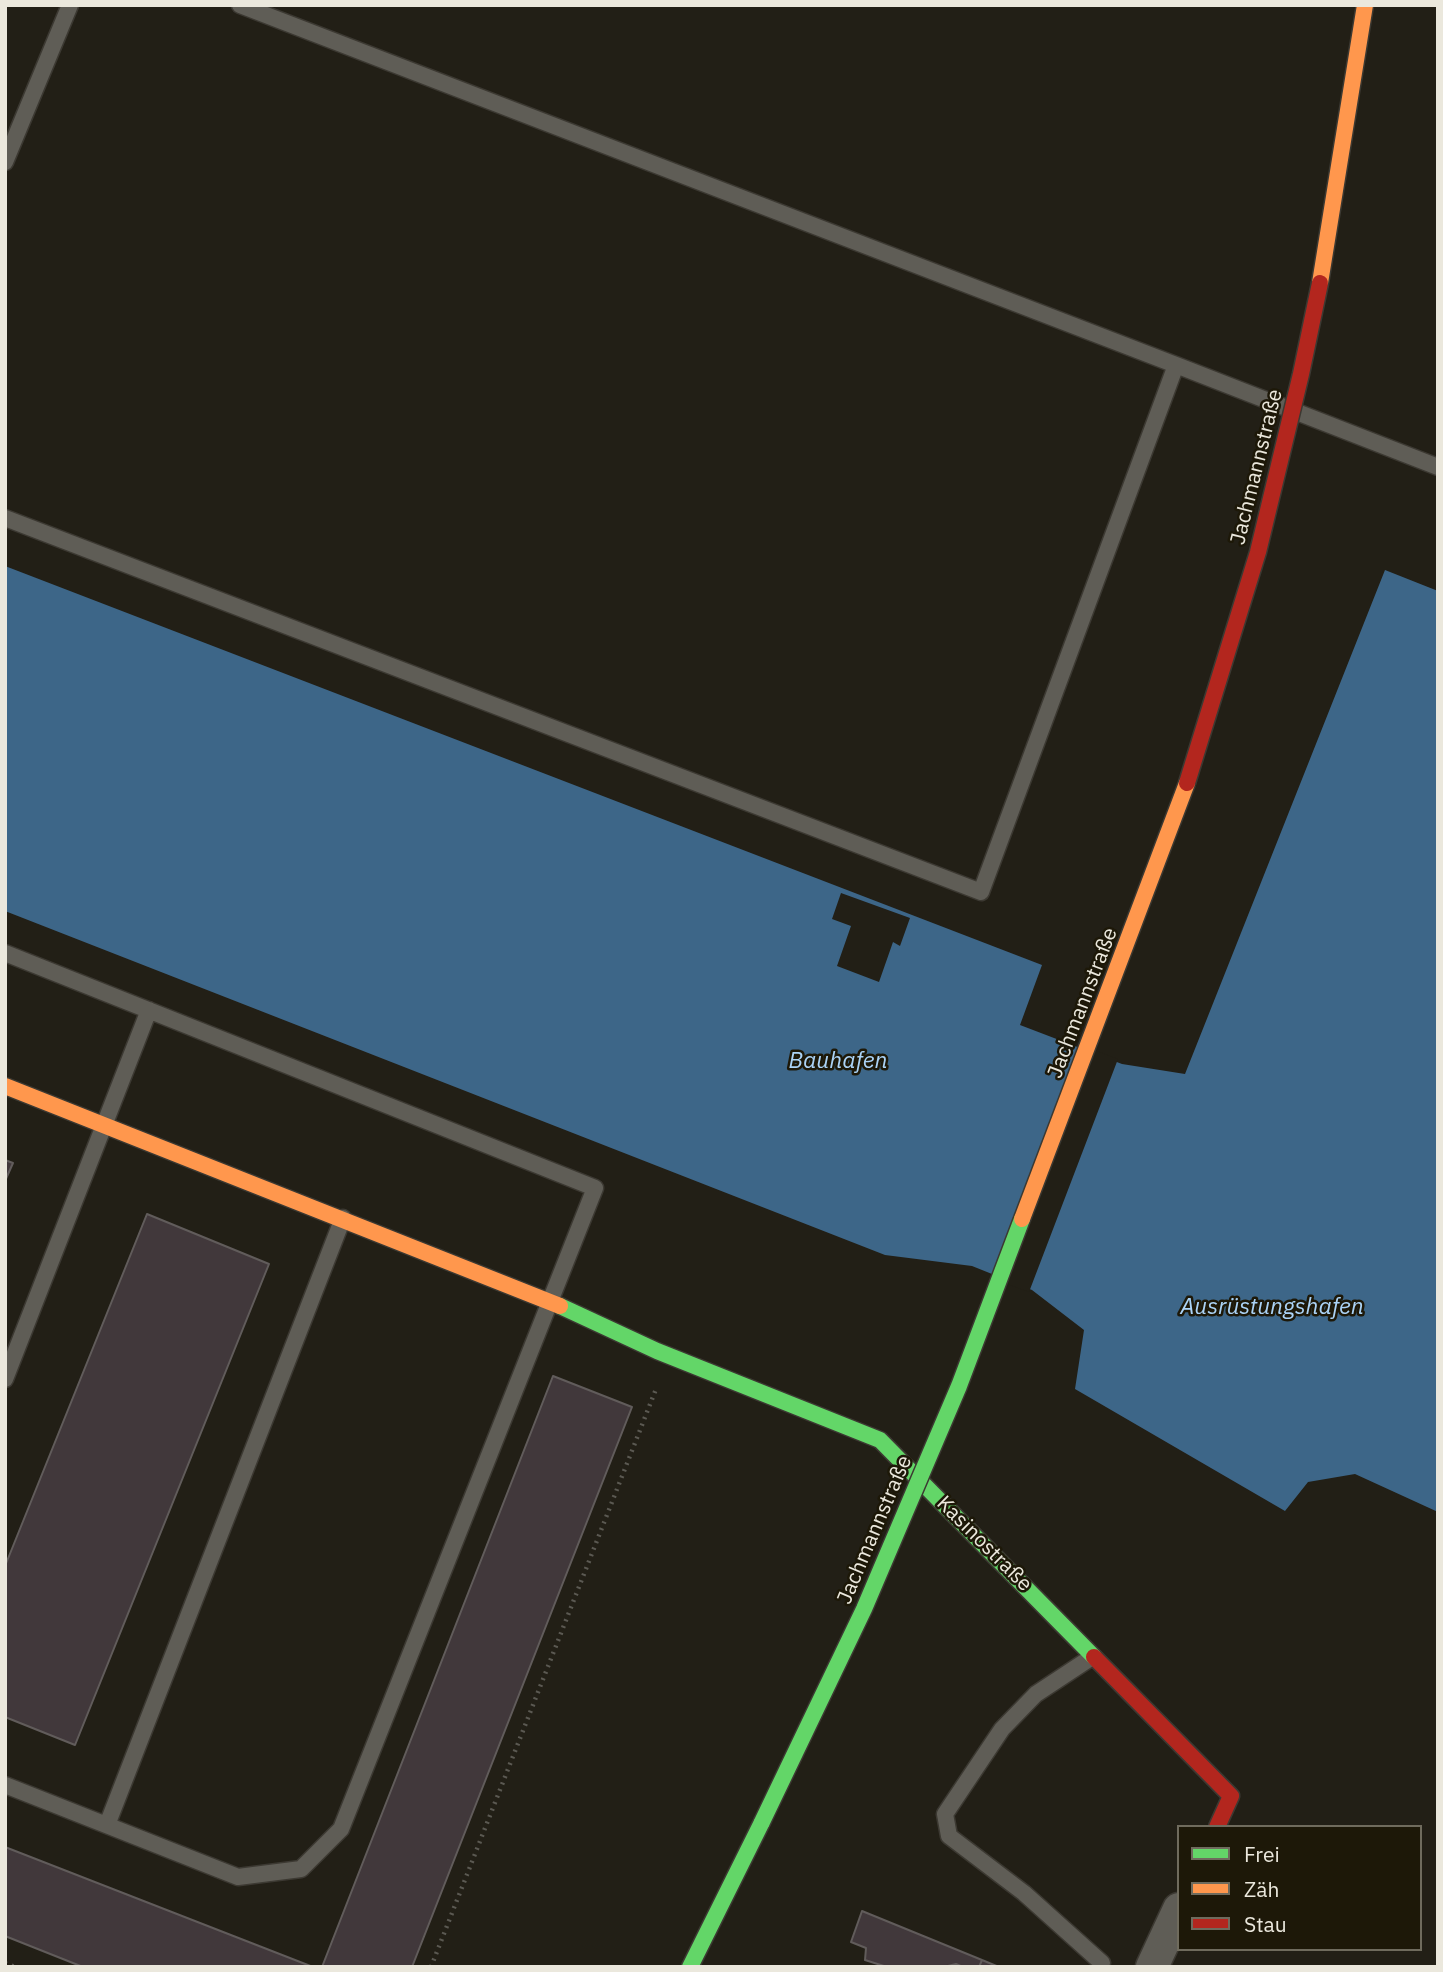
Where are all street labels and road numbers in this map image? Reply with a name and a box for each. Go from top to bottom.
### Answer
street label: Jachmannstraße [1226,387,1288,547]
street label: Jachmannstraße [1043,924,1123,1082]
street label: Jachmannstraße [832,1452,918,1608]
street label: Kasinostraße [931,1491,1037,1597]

